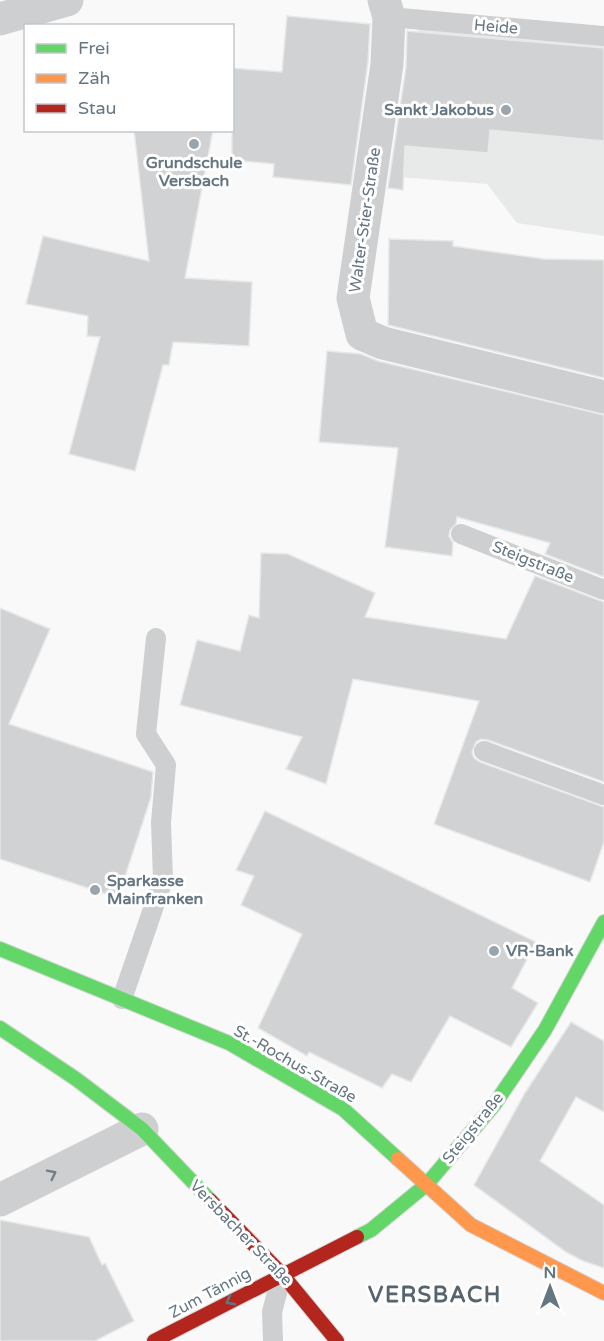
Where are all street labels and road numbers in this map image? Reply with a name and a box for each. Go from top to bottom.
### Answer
street label: Heide [473,15,519,39]
street label: Walter-Stier-Straße [345,146,385,294]
street label: Steigstraße [489,537,577,587]
street label: St.-Rochus-Straße [230,1021,360,1107]
street label: Steigstraße [438,1088,508,1168]
street label: Versbacher Straße [185,1176,297,1290]
street label: Zum Tännig [166,1263,254,1323]

